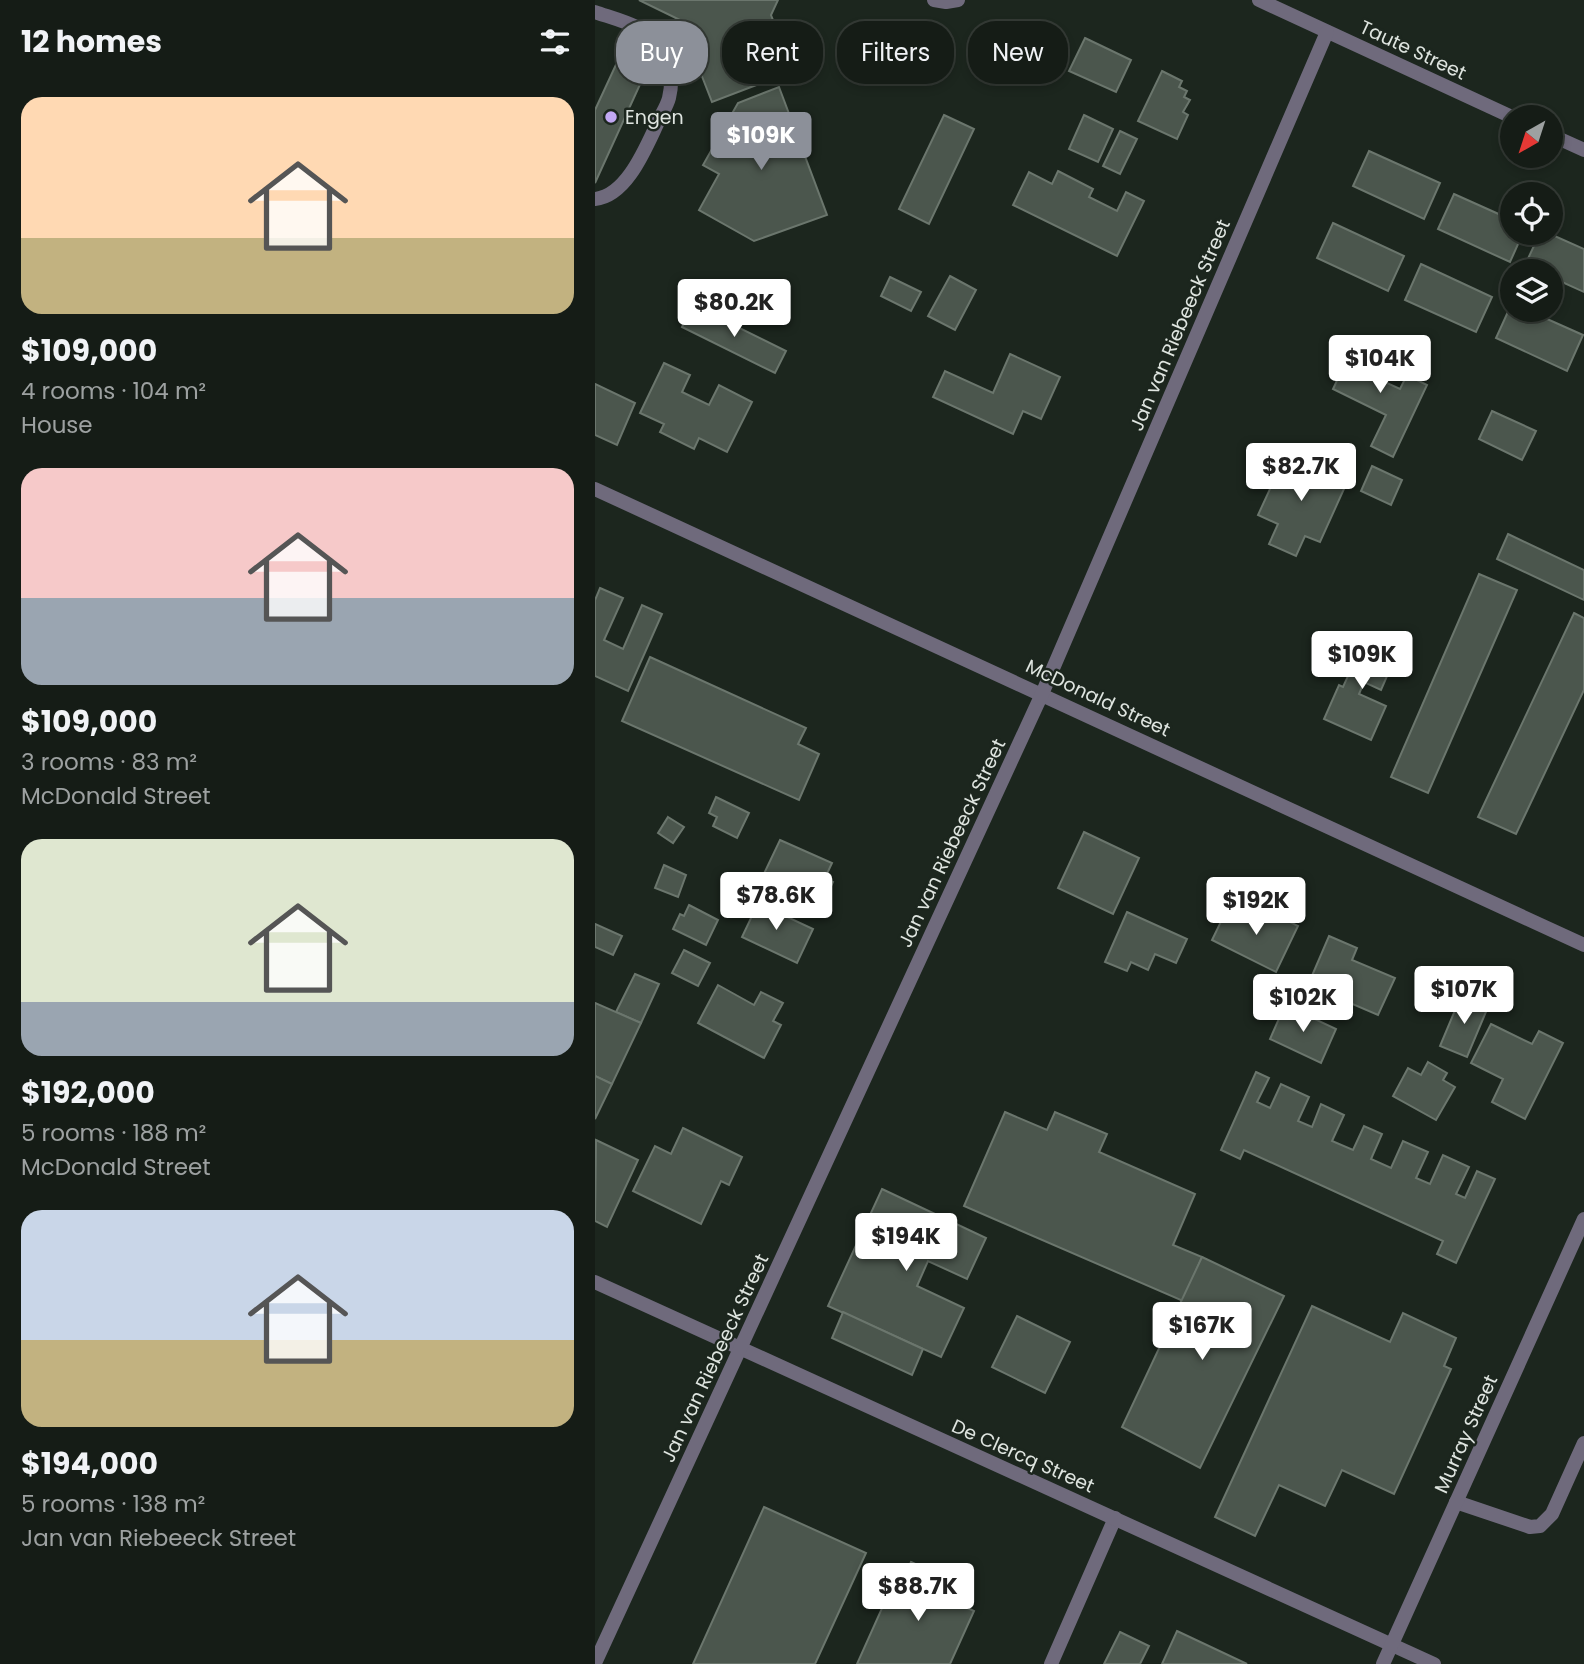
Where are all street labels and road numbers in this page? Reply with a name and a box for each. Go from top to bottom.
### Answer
street label: Taute Street [1355,14,1471,87]
street label: Jan van Riebeeck Street [1123,215,1237,435]
street label: McDonald Street [1021,653,1175,743]
street label: Jan van Riebeeck Street [892,734,1012,952]
street label: Jan van Riebeeck Street [655,1249,775,1467]
street label: Murray Street [1428,1370,1504,1497]
street label: De Clercq Street [947,1412,1099,1500]

